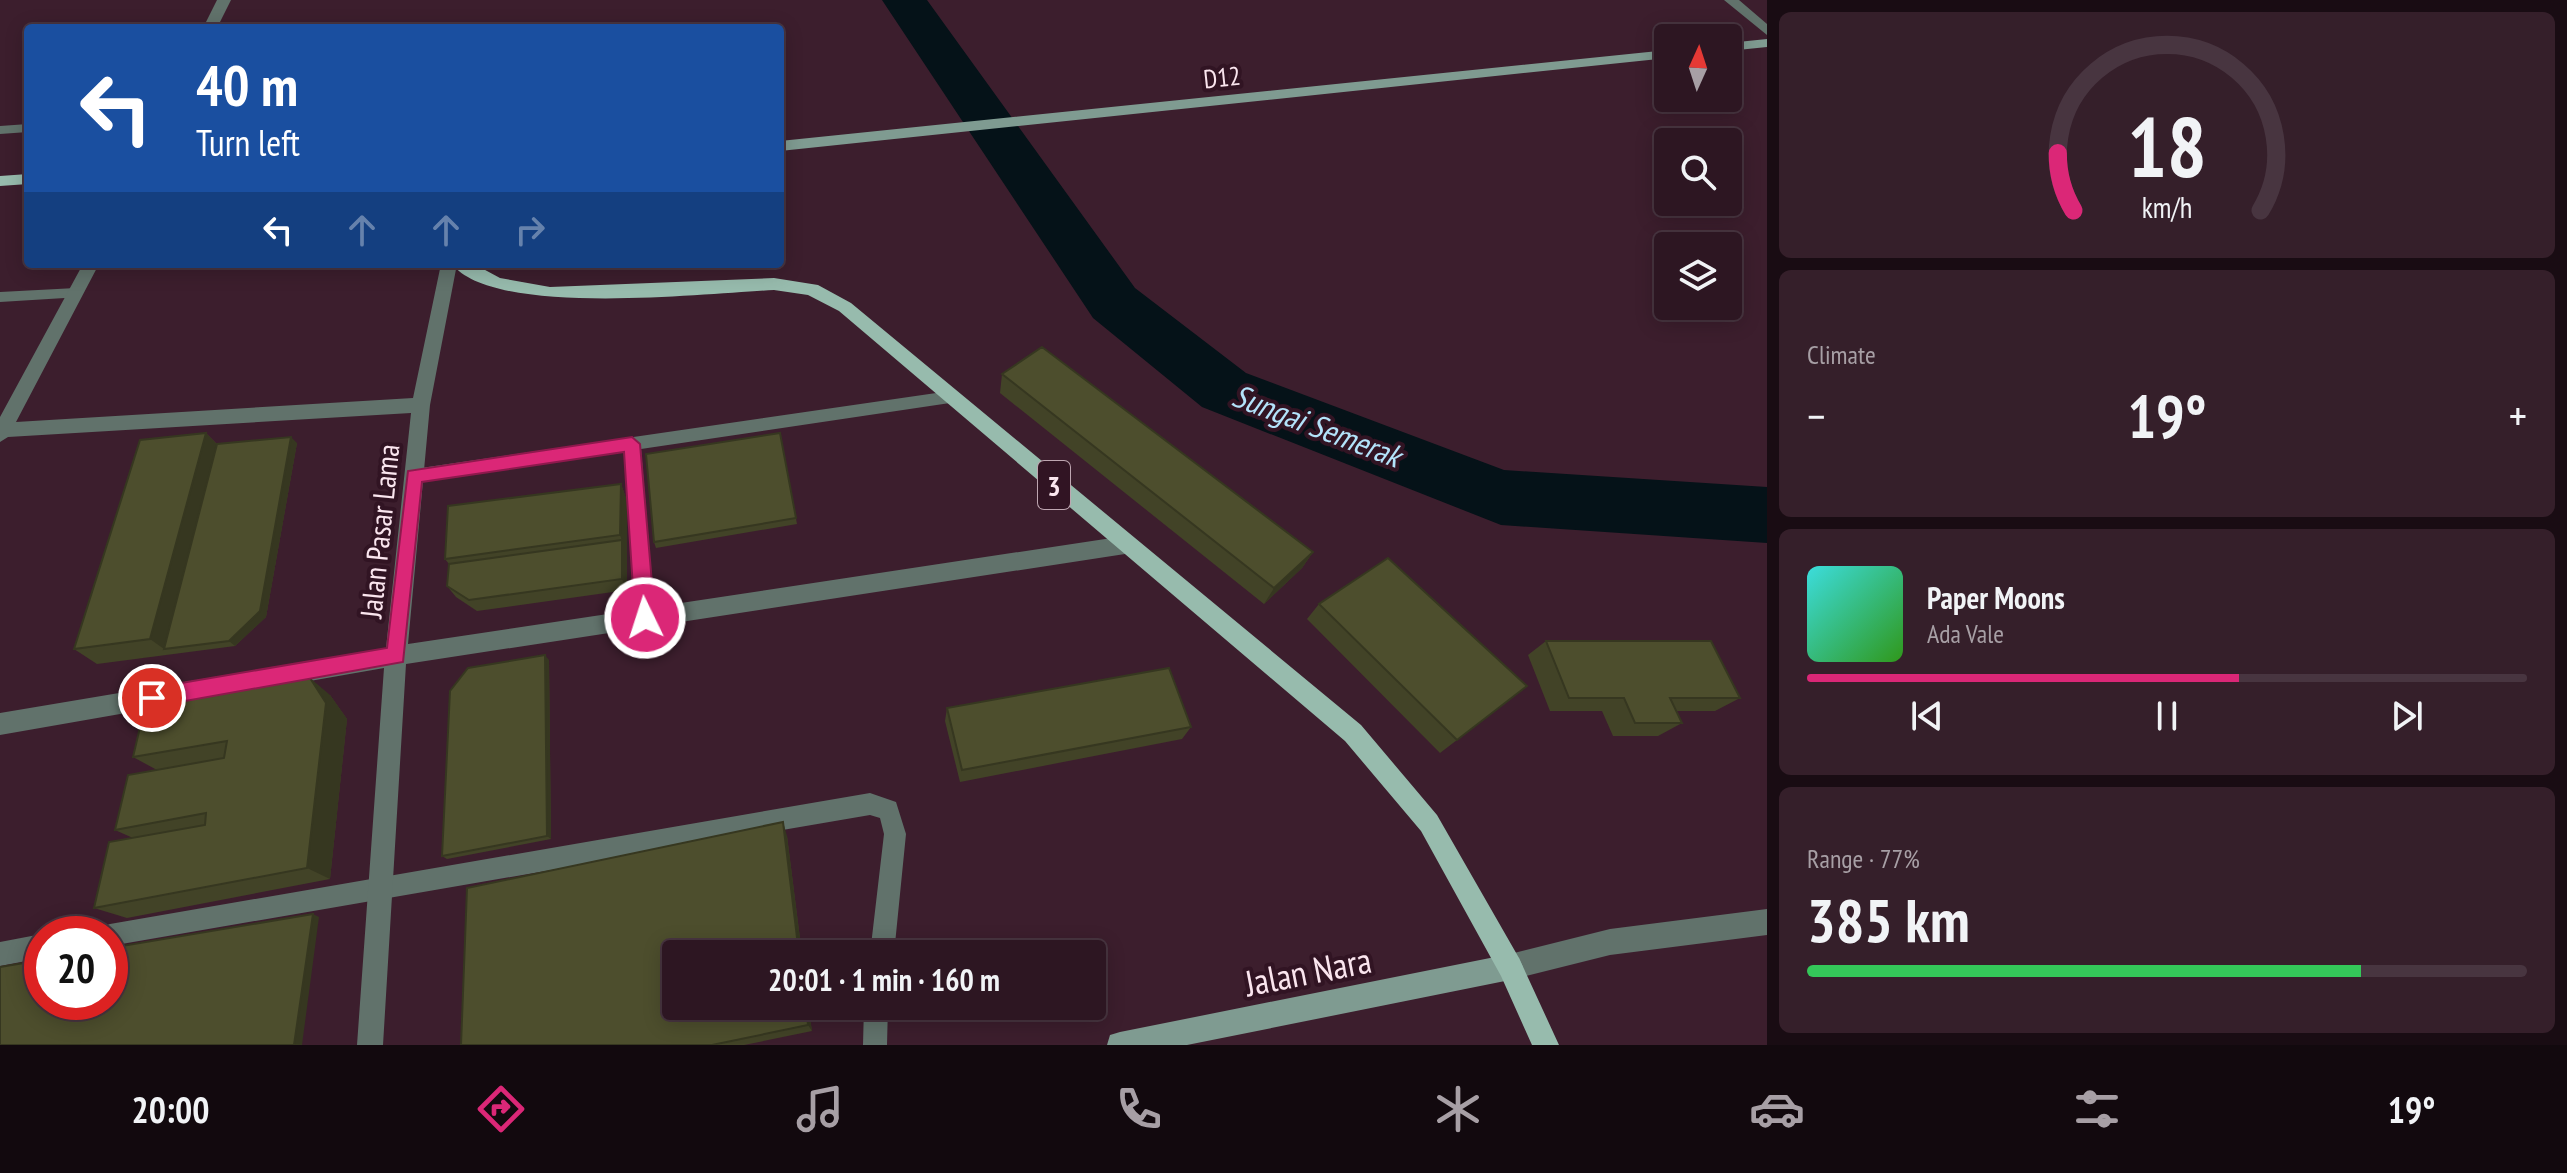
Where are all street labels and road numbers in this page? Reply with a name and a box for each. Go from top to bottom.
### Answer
street label: D12 [1202,59,1242,95]
street label: Jalan Pasar Lama [350,442,408,621]
road number: 3 [1038,461,1070,509]
street label: Jalan Nara [1240,936,1375,1006]

